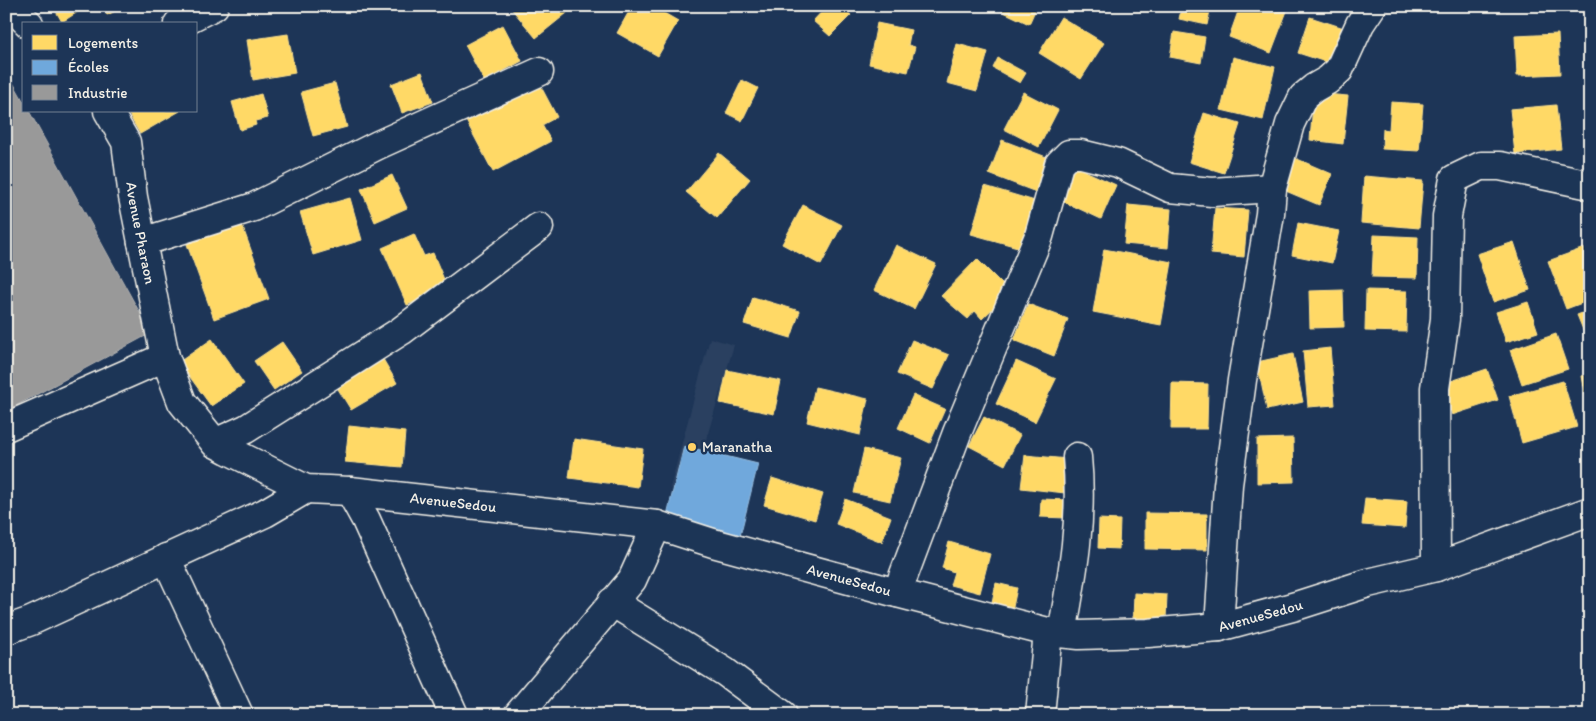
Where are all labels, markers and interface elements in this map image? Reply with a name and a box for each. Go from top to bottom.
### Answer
legend [22,22,198,112]
text: Logements [68,34,139,52]
text: Écoles [68,58,109,76]
text: Industrie [68,84,128,102]
street label: Avenue Pharaon [122,181,159,286]
place label: Maranatha [702,438,772,456]
marker: Maranatha [686,441,698,453]
street label: AvenueSedou [409,489,498,516]
street label: AvenueSedou [805,560,894,600]
street label: AvenueSedou [1216,595,1306,636]

